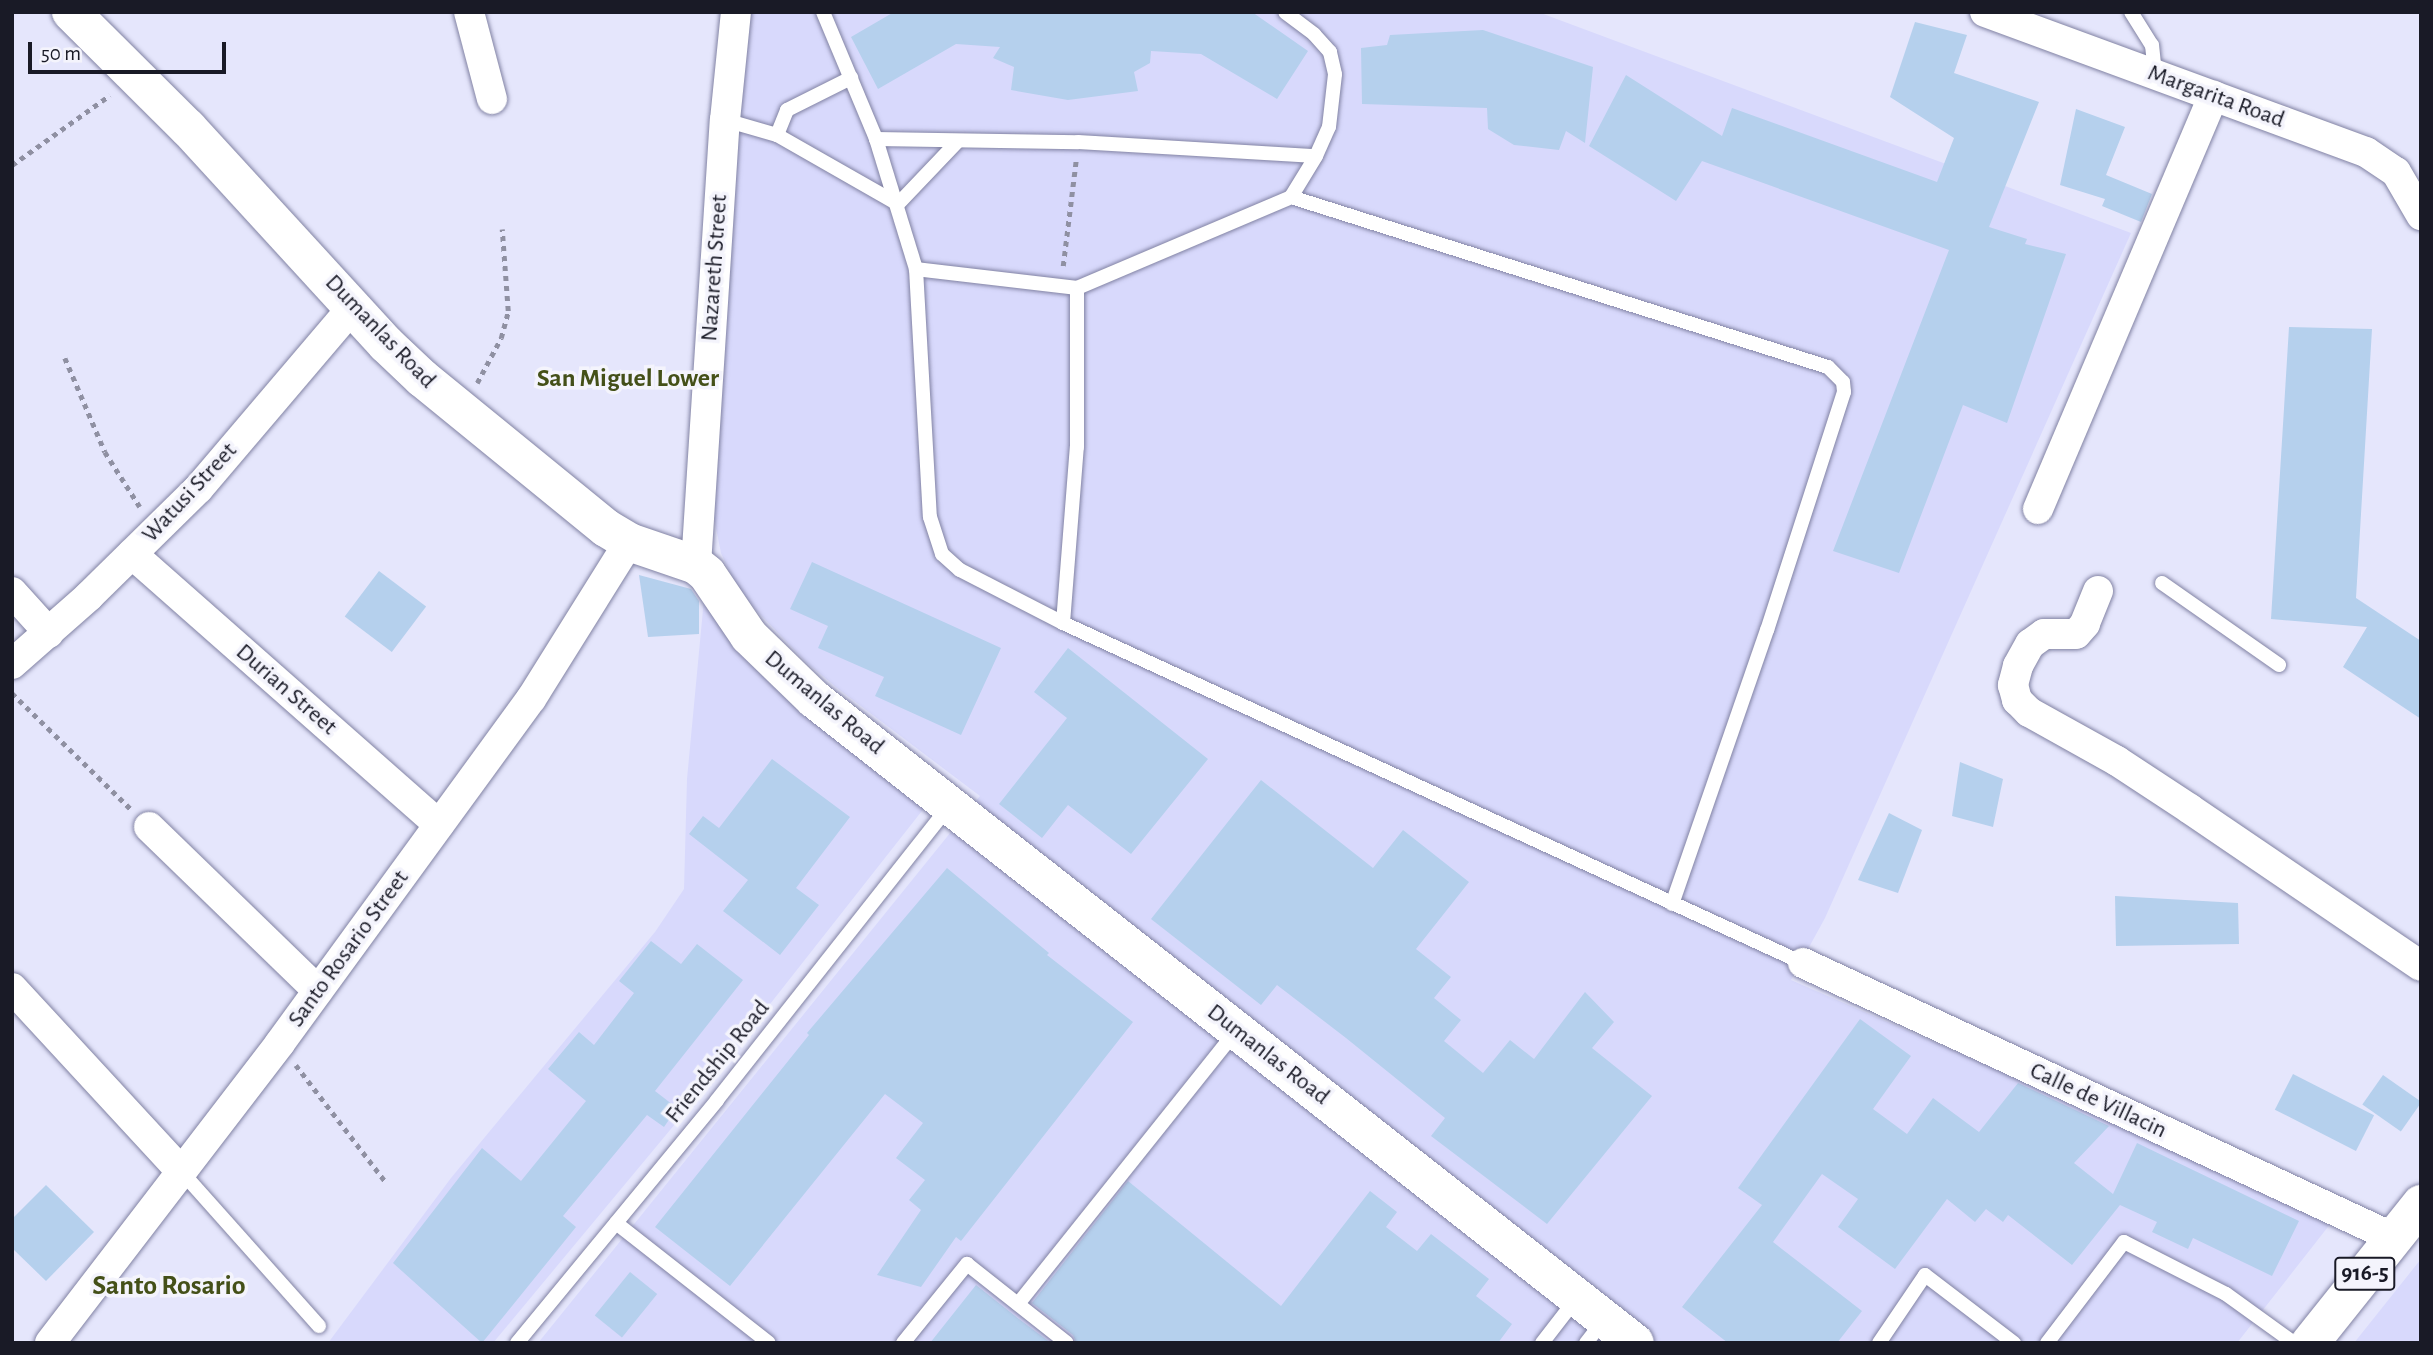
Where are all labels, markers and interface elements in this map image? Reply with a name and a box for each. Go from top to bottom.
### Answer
scale bar [32,28,229,72]
text: 50 m [41,43,81,64]
street label: Margarita Road [2144,59,2288,135]
street label: Nazareth Street [696,194,734,342]
street label: Dumanlas Road [318,269,442,395]
district label: San Miguel Lower [537,363,719,395]
street label: Watusi Street [136,437,244,549]
street label: Durian Street [229,638,343,742]
street label: Dumanlas Road [758,645,890,761]
street label: Santo Rosario Street [282,865,416,1033]
street label: Friendship Road [660,995,776,1129]
street label: Dumanlas Road [1201,998,1335,1112]
street label: Calle de Villacin [2025,1057,2171,1145]
road number: 916-5 [2334,1254,2396,1294]
district label: Santo Rosario [92,1269,246,1303]

